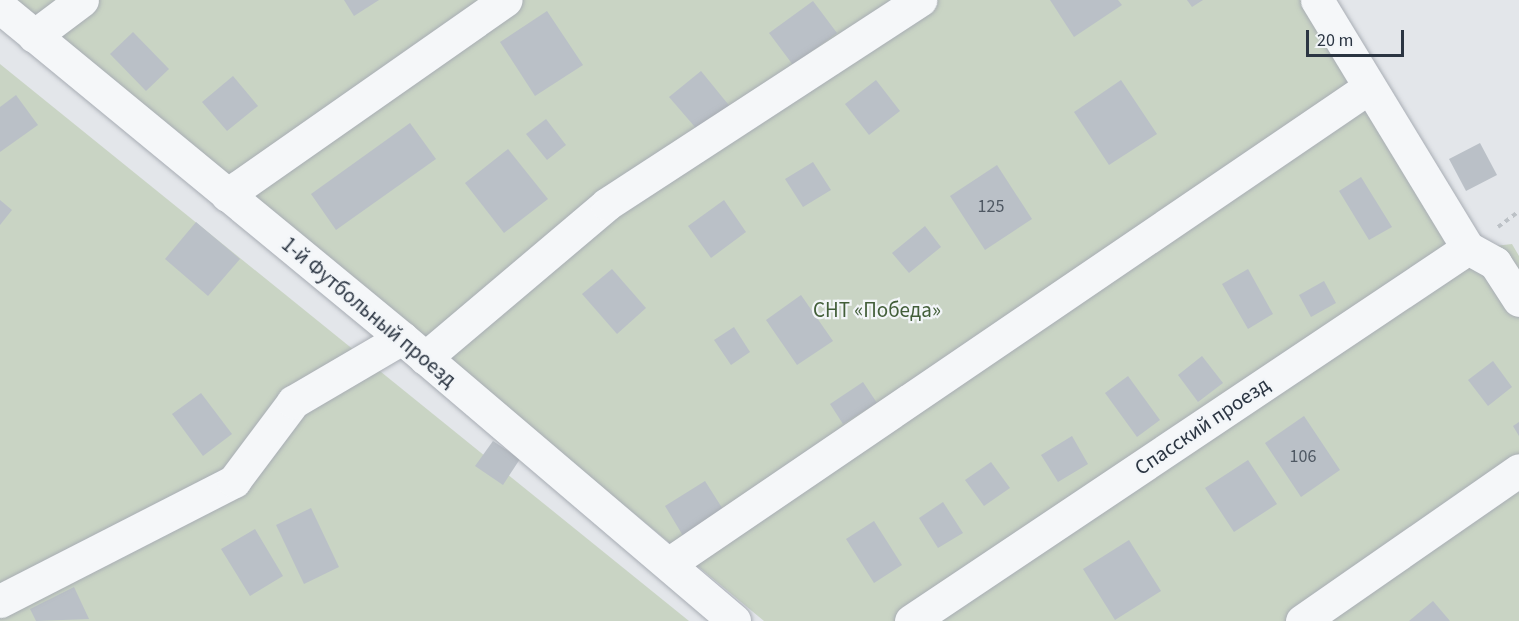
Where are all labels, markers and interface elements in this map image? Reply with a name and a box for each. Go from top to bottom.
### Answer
scale bar [1309,18,1406,56]
text: 20 m [1317,28,1353,53]
house number: 125 [978,196,1004,218]
street label: 1-й Футбольный проезд [277,232,461,392]
park label: СНТ «Победа» [813,297,941,323]
street label: Спасский проезд [1130,372,1274,480]
house number: 106 [1290,446,1316,468]

